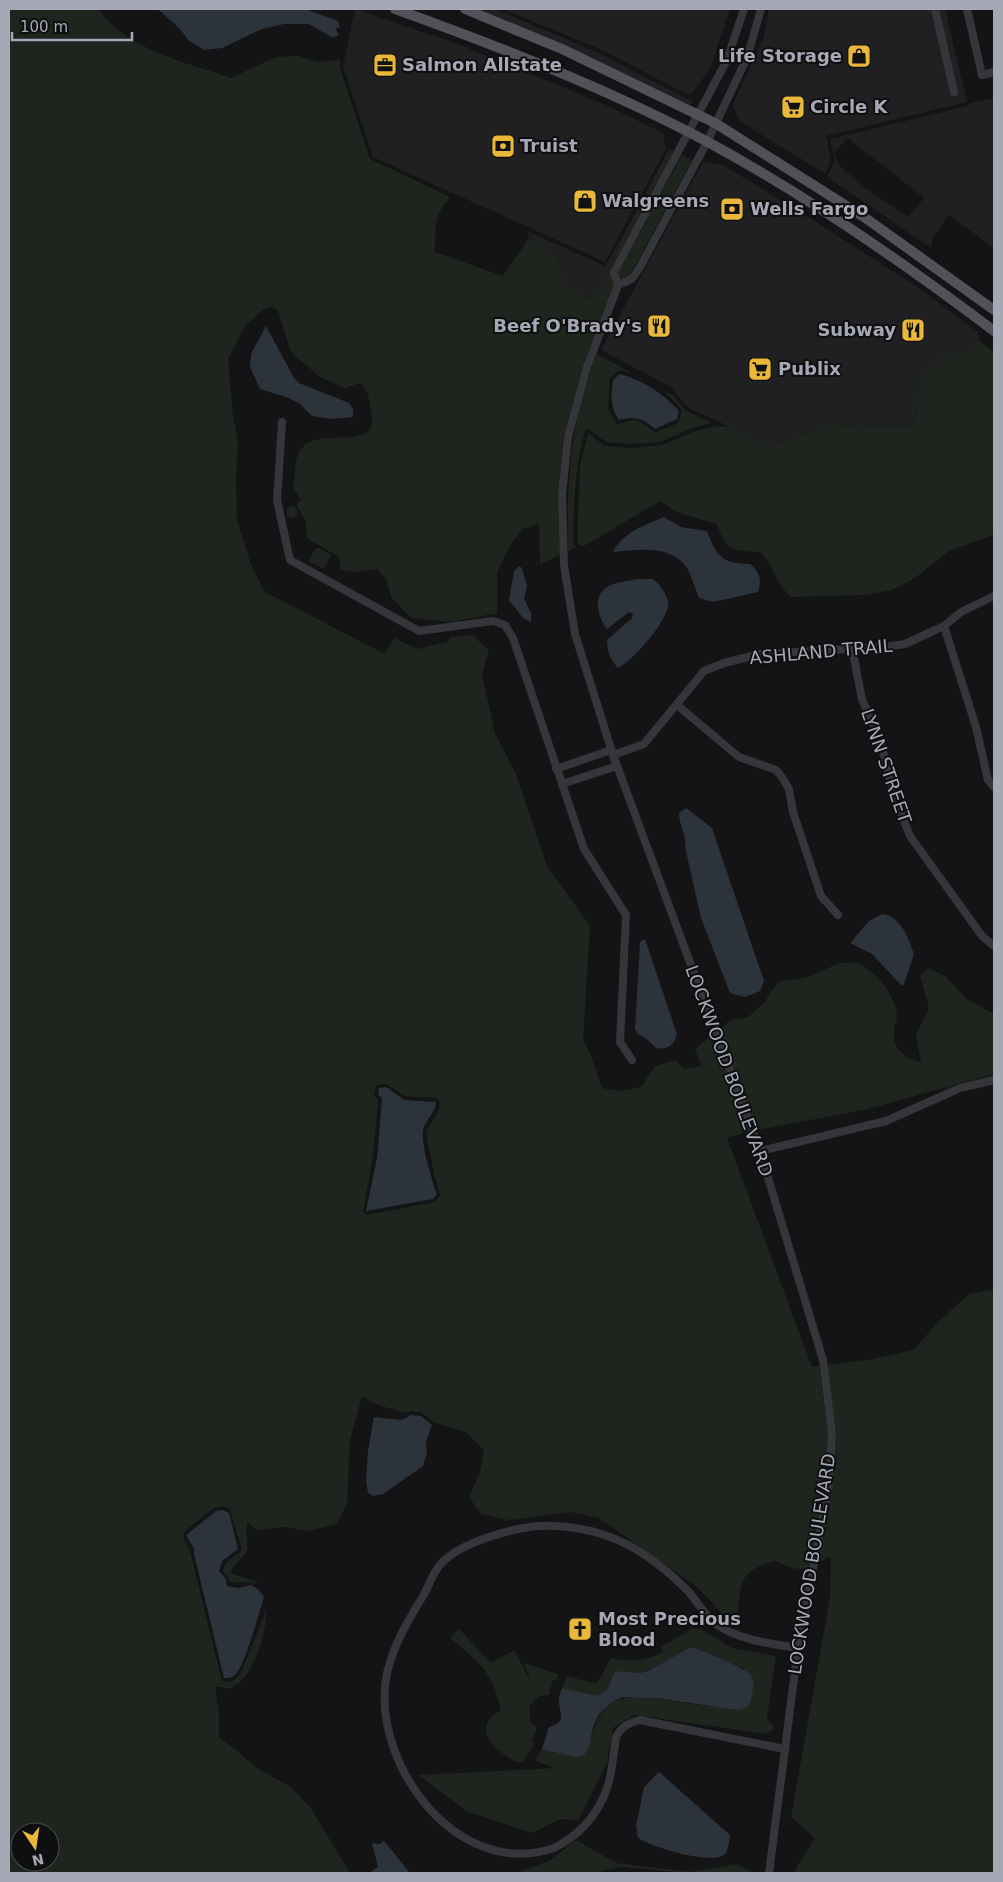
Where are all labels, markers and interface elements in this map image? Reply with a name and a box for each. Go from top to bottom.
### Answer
scale bar [12,10,132,42]
text: 100 m [20,18,68,36]
shop icon: Life Storage [846,43,872,69]
place label: Life Storage [718,45,842,66]
office icon: Salmon Allstate [372,52,398,78]
place label: Salmon Allstate [402,54,562,75]
supermarket icon: Circle K [780,94,806,120]
place label: Circle K [810,96,889,117]
bank icon: Truist [490,133,516,159]
place label: Truist [520,135,578,156]
shop icon: Walgreens [572,188,598,214]
place label: Walgreens [602,190,709,211]
bank icon: Wells Fargo [719,196,745,222]
place label: Wells Fargo [750,198,868,219]
restaurant icon: Beef O'Brady's [646,313,672,339]
place label: Beef O'Brady's [493,315,642,336]
restaurant icon: Subway [900,317,926,343]
place label: Subway [817,319,896,340]
supermarket icon: Publix [747,356,773,382]
place label: Publix [778,358,841,379]
street label: ASHLAND TRAIL [749,635,893,668]
street label: LYNN STREET [857,706,916,827]
street label: LOCKWOOD BOULEVARD [681,962,778,1179]
street label: LOCKWOOD BOULEVARD [784,1452,839,1676]
place label: Most Precious Blood [598,1608,741,1650]
church icon: Most Precious Blood [567,1616,593,1642]
north arrow [10,1822,60,1872]
text: N [30,1851,45,1869]

